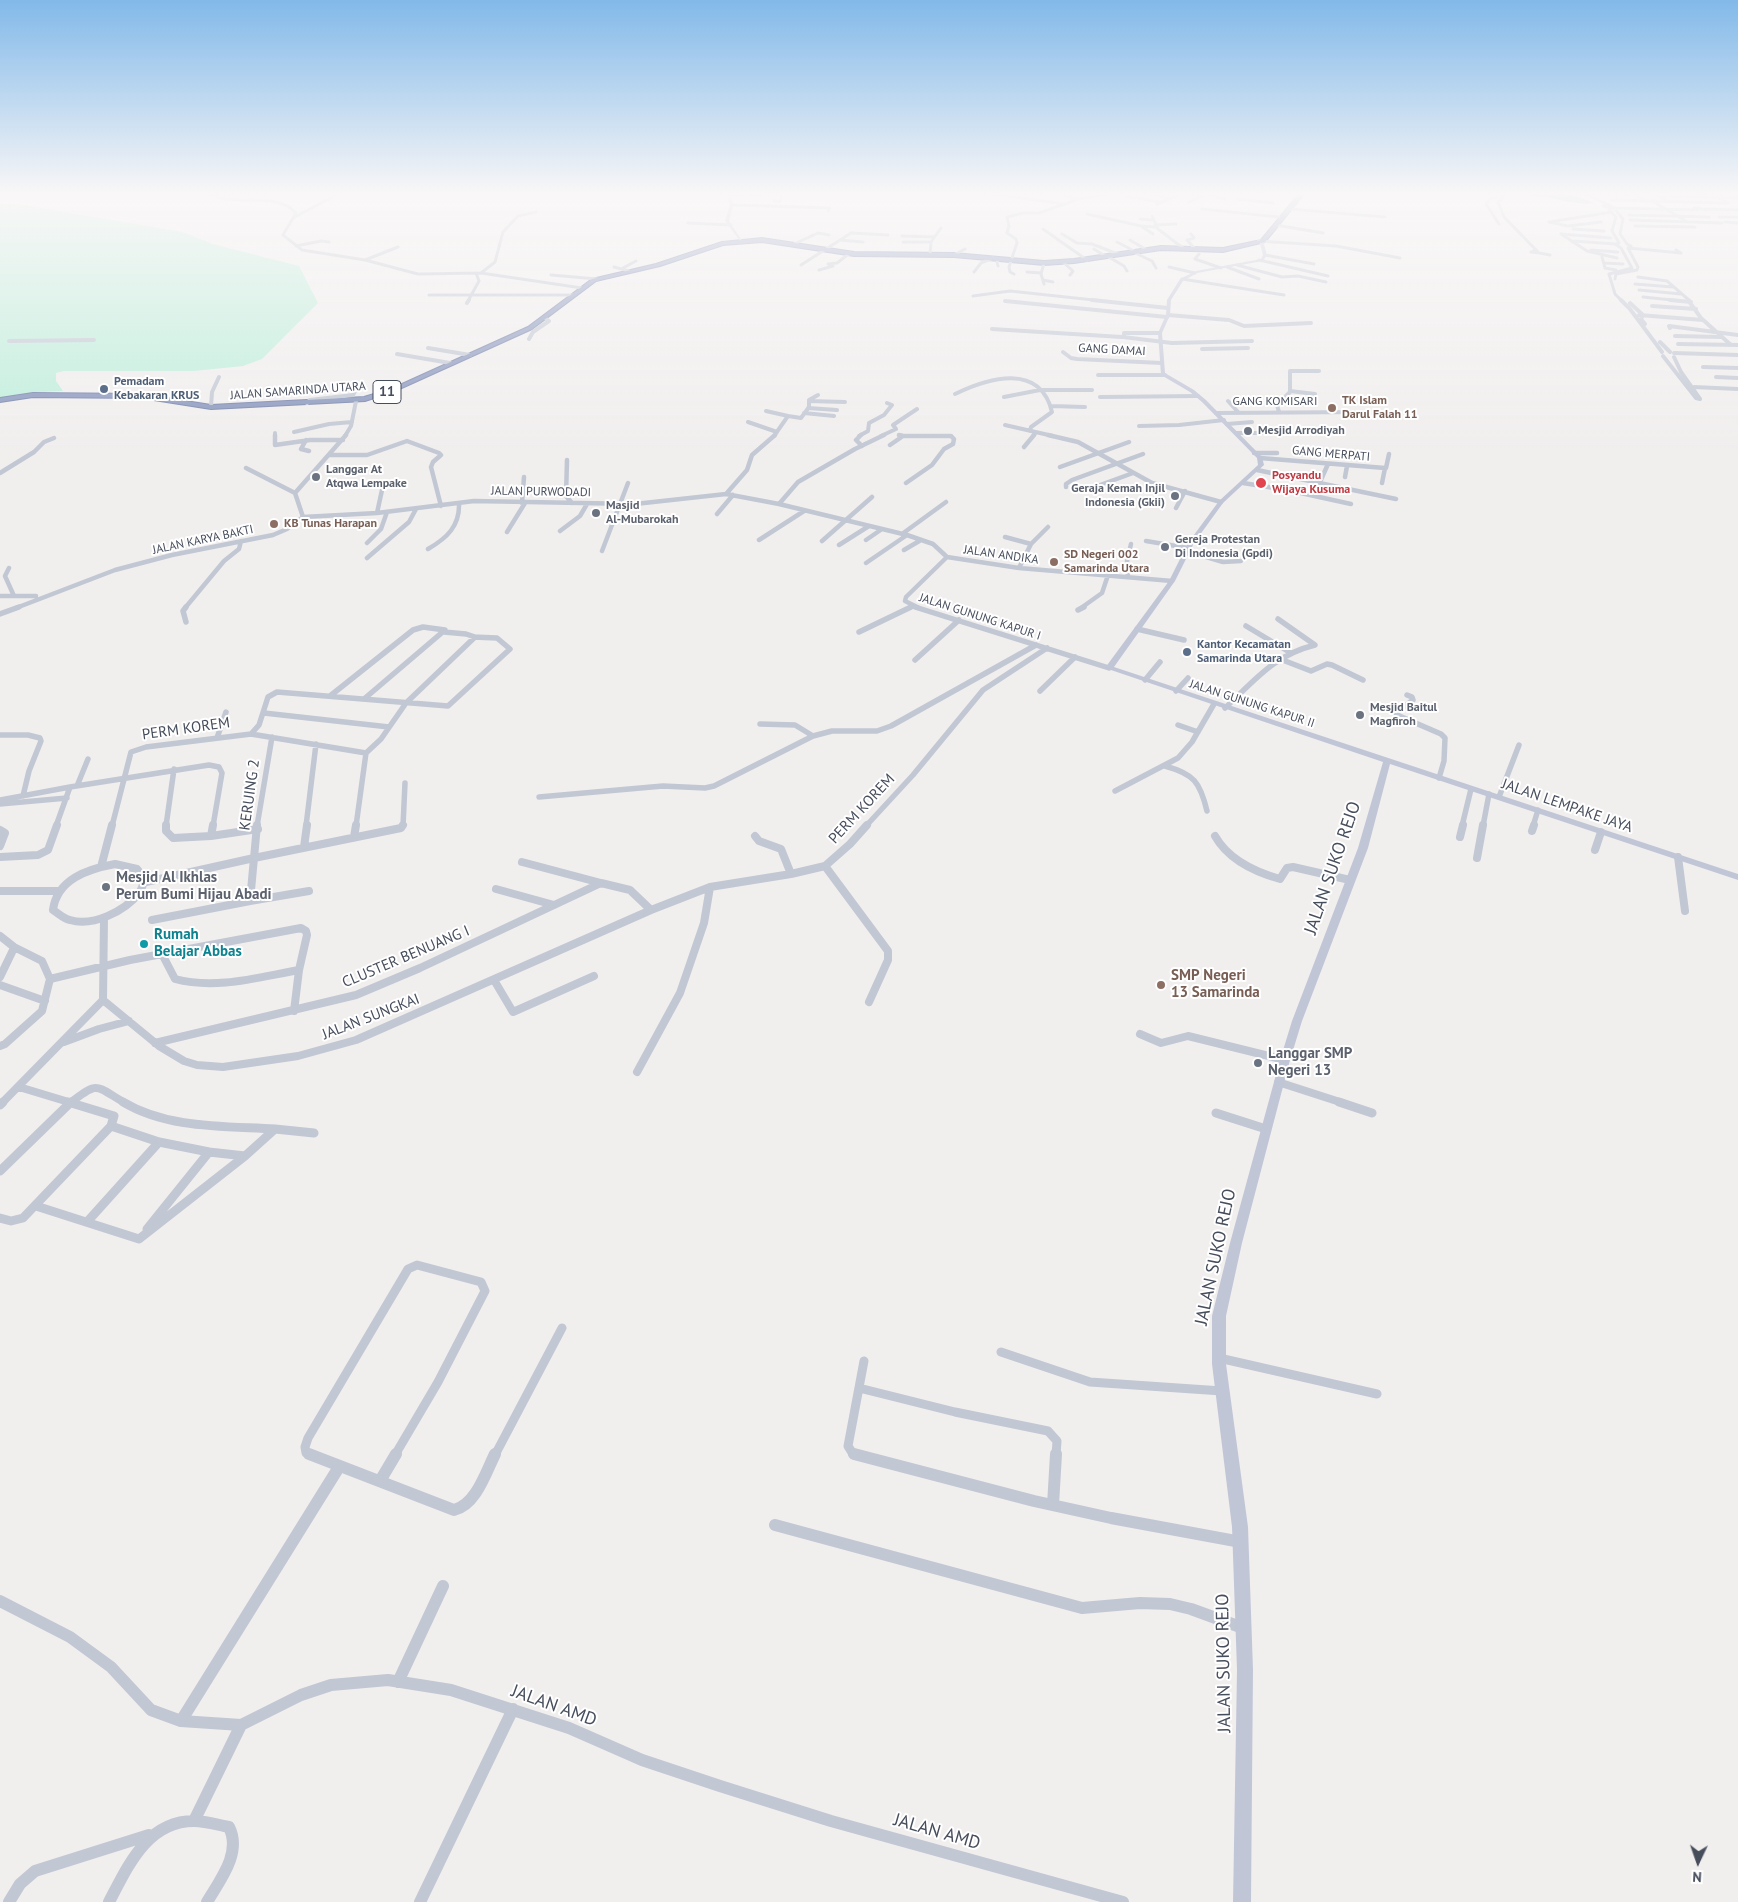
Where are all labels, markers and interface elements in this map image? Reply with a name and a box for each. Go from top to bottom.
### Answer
street label: GANG DAMAI [1078,341,1146,359]
place label: Pemadam Kebakaran KRUS [114,375,199,403]
street label: JALAN SAMARINDA UTARA [230,379,366,403]
road number: 11 [373,381,401,404]
marker: Pemadam Kebakaran KRUS [98,383,110,395]
place label: TK Islam Darul Falah 11 [1342,394,1418,422]
street label: GANG KOMISARI [1233,395,1317,409]
marker: TK Islam Darul Falah 11 [1326,402,1338,414]
place label: Mesjid Arrodiyah [1258,424,1345,438]
marker: Mesjid Arrodiyah [1242,425,1254,437]
street label: GANG MERPATI [1291,443,1371,465]
place label: Langgar At Atqwa Lempake [326,463,407,491]
place label: Posyandu Wijaya Kusuma [1272,469,1350,497]
marker: Langgar At Atqwa Lempake [310,471,322,483]
marker: Posyandu Wijaya Kusuma [1254,476,1268,490]
place label: Geraja Kemah Injil Indonesia (Gkii) [1071,482,1165,510]
street label: JALAN PURWODADI [491,484,591,500]
marker: Geraja Kemah Injil Indonesia (Gkii) [1169,490,1181,502]
place label: Masjid Al-Mubarokah [606,499,679,527]
marker: Masjid Al-Mubarokah [590,507,602,519]
place label: KB Tunas Harapan [284,517,377,531]
marker: KB Tunas Harapan [268,518,280,530]
street label: JALAN KARYA BAKTI [151,522,255,558]
place label: Gereja Protestan Di Indonesia (Gpdi) [1175,533,1273,561]
marker: Gereja Protestan Di Indonesia (Gpdi) [1159,541,1171,553]
street label: JALAN ANDIKA [963,543,1039,567]
place label: SD Negeri 002 Samarinda Utara [1064,548,1149,576]
marker: SD Negeri 002 Samarinda Utara [1048,556,1060,568]
street label: JALAN GUNUNG KAPUR I [917,591,1043,643]
place label: Kantor Kecamatan Samarinda Utara [1197,638,1291,666]
marker: Kantor Kecamatan Samarinda Utara [1181,646,1193,658]
street label: JALAN GUNUNG KAPUR II [1188,677,1316,731]
place label: Mesjid Baitul Magfiroh [1370,701,1437,729]
marker: Mesjid Baitul Magfiroh [1354,709,1366,721]
street label: PERM KOREM [141,714,231,744]
street label: KERUING 2 [236,758,264,832]
street label: PERM KOREM [825,770,899,848]
street label: JALAN LEMPAKE JAYA [1499,775,1635,837]
street label: JALAN SUKO REJO [1300,799,1366,937]
place label: Mesjid Al Ikhlas Perum Bumi Hijau Abadi [116,869,272,904]
marker: Mesjid Al Ikhlas Perum Bumi Hijau Abadi [100,881,112,893]
street label: CLUSTER BENUANG I [340,922,472,992]
place label: Rumah Belajar Abbas [154,926,242,961]
marker: Rumah Belajar Abbas [138,938,150,950]
place label: SMP Negeri 13 Samarinda [1171,967,1260,1002]
marker: SMP Negeri 13 Samarinda [1155,979,1167,991]
street label: JALAN SUNGKAI [320,990,422,1044]
place label: Langgar SMP Negeri 13 [1268,1045,1352,1080]
marker: Langgar SMP Negeri 13 [1252,1057,1264,1069]
street label: JALAN SUKO REJO [1191,1187,1241,1327]
street label: JALAN SUKO REJO [1212,1593,1236,1733]
street label: JALAN AMD [508,1681,600,1731]
street label: JALAN AMD [891,1809,983,1855]
north arrow [1673,1837,1723,1887]
text: N [1692,1868,1702,1886]

